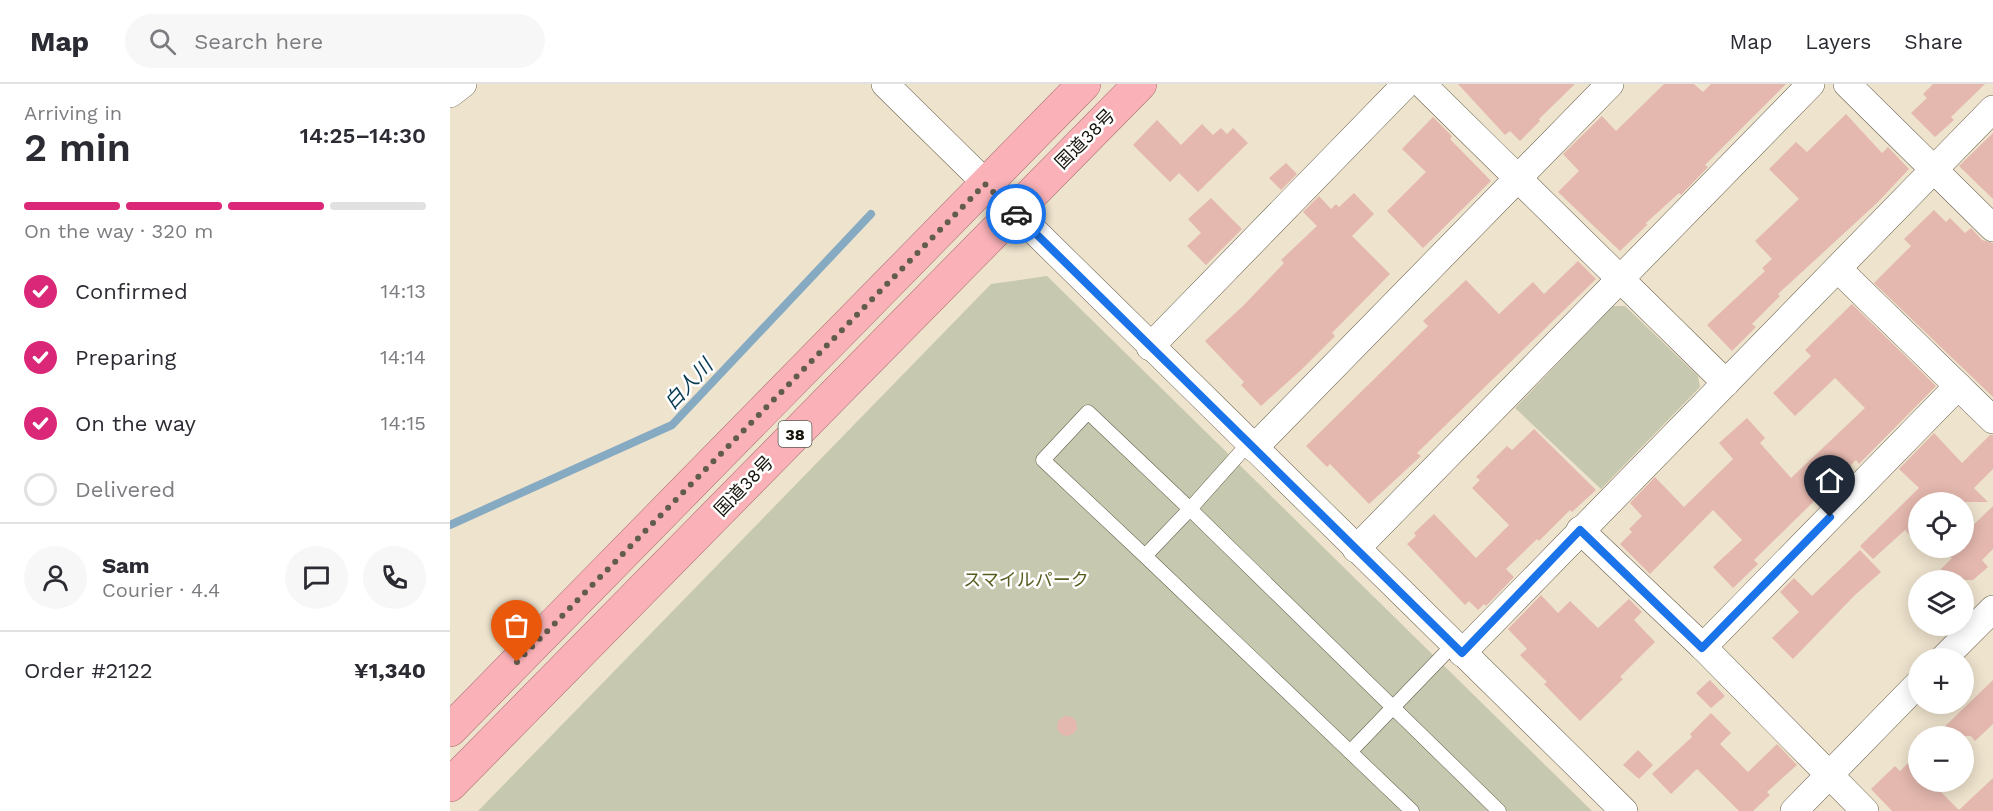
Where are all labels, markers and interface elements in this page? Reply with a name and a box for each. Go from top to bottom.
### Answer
search box [125,14,545,68]
text: Map [30,25,89,58]
icon: search [146,25,179,58]
text: Search here [194,29,323,54]
text: Map [1729,29,1772,54]
text: Layers [1805,29,1871,54]
text: Share [1904,29,1963,54]
text: Arriving in [24,101,122,125]
street label: 国道38号 [1050,104,1119,173]
text: 14:25–14:30 [300,123,426,148]
text: 2 min [24,125,131,170]
courier [986,184,1046,244]
icon: car [1000,198,1033,231]
text: On the way · 320 m [24,219,213,243]
icon: check [24,275,57,308]
text: Confirmed [75,279,188,304]
text: 14:13 [381,279,426,303]
icon: check [24,341,57,374]
text: Preparing [75,345,176,370]
text: 14:14 [380,345,426,369]
water label: 白人川 [659,352,719,414]
icon: check [24,407,57,440]
text: On the way [75,411,196,436]
text: 14:15 [381,411,426,435]
road number: 38 [778,421,812,447]
street label: 国道38号 [710,451,777,520]
pin [1804,455,1855,517]
icon: home [1813,464,1846,497]
text: Delivered [75,477,175,502]
map controls [1908,492,1974,792]
button: locate [1908,492,1974,558]
button: person [24,546,87,609]
button: chat [285,546,348,609]
button: phone [363,546,426,609]
text: Sam [102,553,150,578]
park label: スマイルパーク [963,569,1089,590]
button: layers [1908,570,1974,636]
text: Courier · 4.4 [102,578,220,602]
pin [491,600,542,662]
icon: bag [500,609,533,642]
button: + [1908,648,1974,714]
text: Order #2122 [24,658,153,683]
text: ¥1,340 [354,658,426,683]
button: − [1908,726,1974,792]

